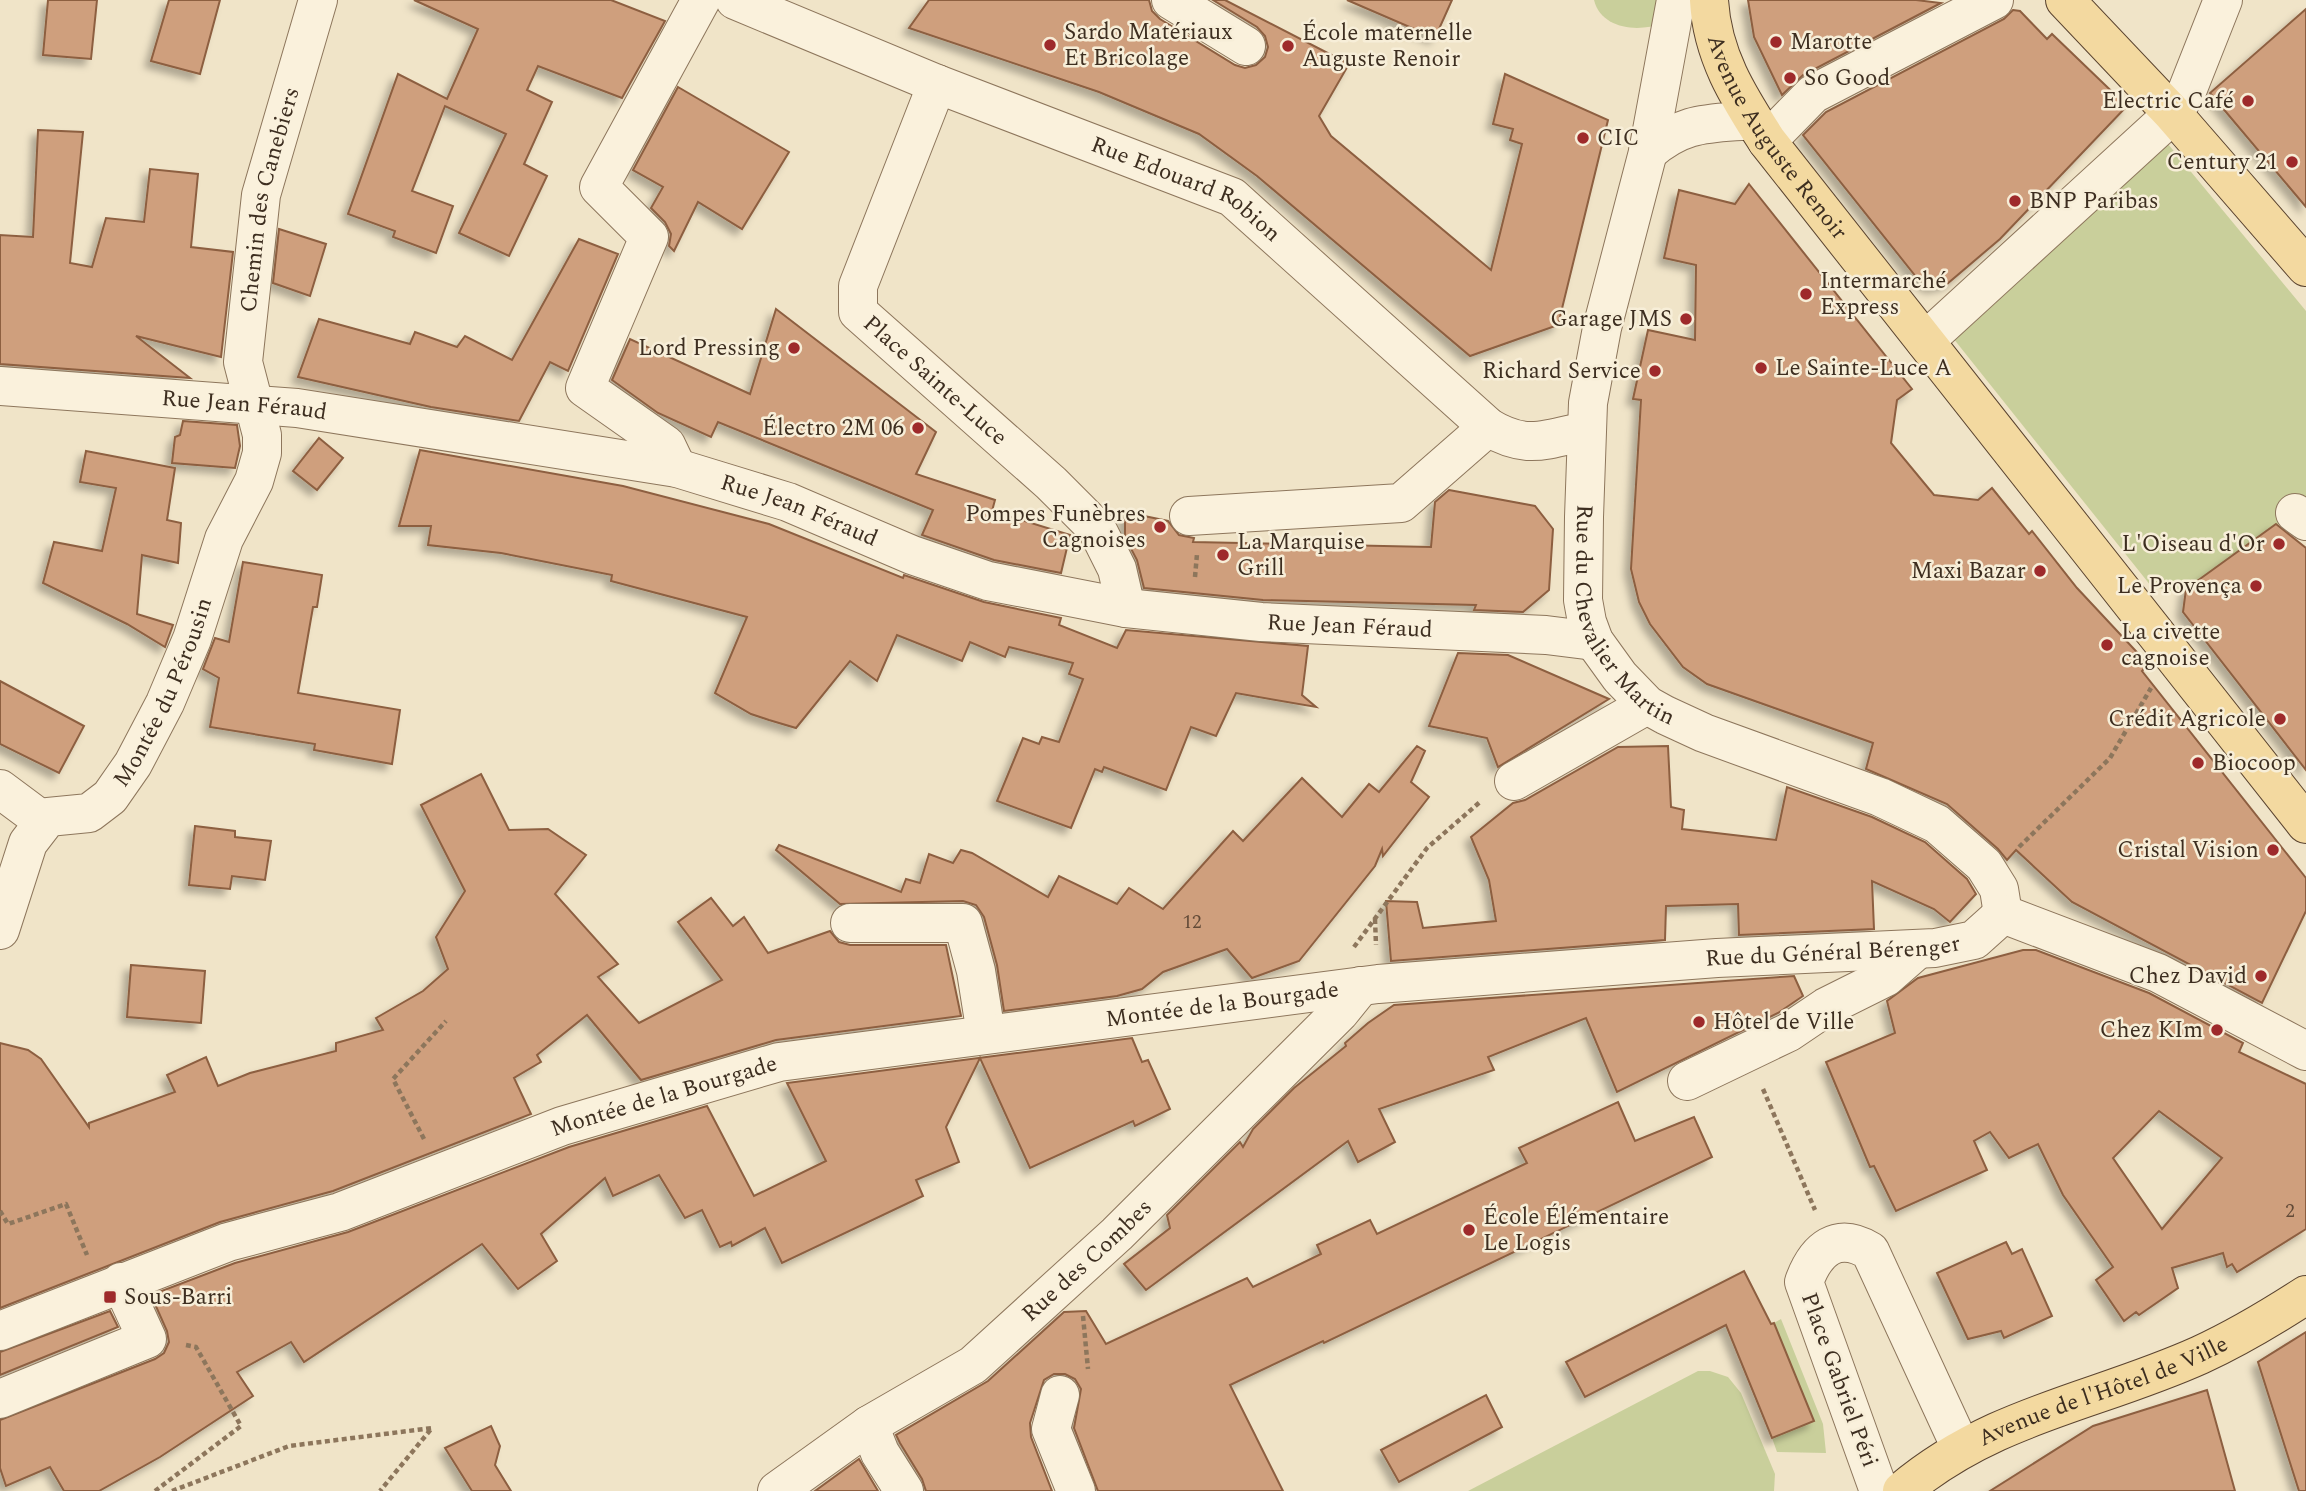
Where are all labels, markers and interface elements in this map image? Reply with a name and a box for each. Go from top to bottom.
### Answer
place label: Sardo Matériaux Et Bricolage [1064,15,1233,76]
place label: École maternelle Auguste Renoir [1302,16,1473,77]
place label: Marotte [1790,25,1872,60]
street label: Avenue Auguste Renoir [1697,31,1856,247]
marker: Marotte [1768,34,1784,50]
marker: Sardo Matériaux Et Bricolage [1042,37,1058,53]
marker: École maternelle Auguste Renoir [1280,38,1296,54]
place label: So Good [1804,61,1891,96]
marker: So Good [1782,70,1798,86]
street label: Chemin des Canebiers [231,83,309,314]
place label: Electric Café [2102,84,2234,119]
marker: Electric Café [2240,93,2256,109]
place label: CIC [1597,121,1639,156]
street label: Rue Edouard Robion [1086,127,1289,251]
marker: CIC [1575,130,1591,146]
place label: Century 21 [2167,145,2278,180]
marker: Century 21 [2284,154,2300,170]
place label: BNP Paribas [2029,184,2159,219]
marker: BNP Paribas [2007,193,2023,209]
place label: Intermarché Express [1820,264,1946,325]
marker: Intermarché Express [1798,286,1814,302]
place label: Garage JMS [1550,302,1672,337]
street label: Place Sainte-Luce [855,307,1015,454]
marker: Garage JMS [1678,311,1694,327]
place label: Lord Pressing [638,331,780,366]
marker: Lord Pressing [786,340,802,356]
place label: Le Sainte-Luce A [1775,351,1952,386]
place label: Richard Service [1482,354,1641,389]
marker: Le Sainte-Luce A [1753,360,1769,376]
marker: Richard Service [1647,363,1663,379]
street label: Rue Jean Féraud [160,381,330,430]
place label: Électro 2M 06 [762,411,904,446]
marker: Électro 2M 06 [910,420,926,436]
street label: Rue Jean Féraud [716,465,884,556]
place label: Pompes Funèbres Cagnoises [965,497,1146,558]
street label: Rue du Chevalier Martin [1565,504,1681,735]
marker: Pompes Funèbres Cagnoises [1152,519,1168,535]
place label: La Marquise Grill [1237,525,1365,586]
place label: L'Oiseau d'Or [2122,527,2265,562]
marker: L'Oiseau d'Or [2271,536,2287,552]
marker: La Marquise Grill [1215,547,1231,563]
place label: Maxi Bazar [1911,554,2026,589]
marker: Maxi Bazar [2032,563,2048,579]
place label: Le Provença [2117,569,2242,604]
marker: Le Provença [2248,578,2264,594]
street label: Montée du Pérousin [104,593,222,795]
street label: Rue Jean Féraud [1266,605,1434,647]
place label: La civette cagnoise [2121,615,2220,676]
marker: La civette cagnoise [2099,637,2115,653]
place label: Crédit Agricole [2108,702,2266,737]
marker: Crédit Agricole [2272,711,2288,727]
place label: Biocoop [2212,746,2296,781]
marker: Biocoop [2190,755,2206,771]
place label: Cristal Vision [2117,833,2259,868]
marker: Cristal Vision [2265,842,2281,858]
house number: 12 [1182,908,1202,937]
street label: Rue du Général Bérenger [1704,926,1963,976]
place label: Chez David [2129,959,2247,994]
marker: Chez David [2253,968,2269,984]
street label: Montée de la Bourgade [1103,972,1341,1037]
place label: Hôtel de Ville [1713,1005,1854,1040]
place label: Chez KIm [2100,1013,2203,1048]
marker: Hôtel de Ville [1691,1014,1707,1030]
marker: Chez KIm [2209,1022,2225,1038]
street label: Montée de la Bourgade [545,1046,782,1146]
street label: Rue des Combes [1014,1191,1160,1330]
house number: 2 [2285,1197,2295,1226]
place label: École Élémentaire Le Logis [1483,1200,1669,1261]
marker: École Élémentaire Le Logis [1461,1222,1477,1238]
place label: Sous-Barri [124,1280,232,1315]
street label: Place Gabriel Péri [1791,1288,1887,1472]
marker: Sous-Barri [102,1289,118,1305]
street label: Avenue de l'Hôtel de Ville [1972,1327,2234,1456]

